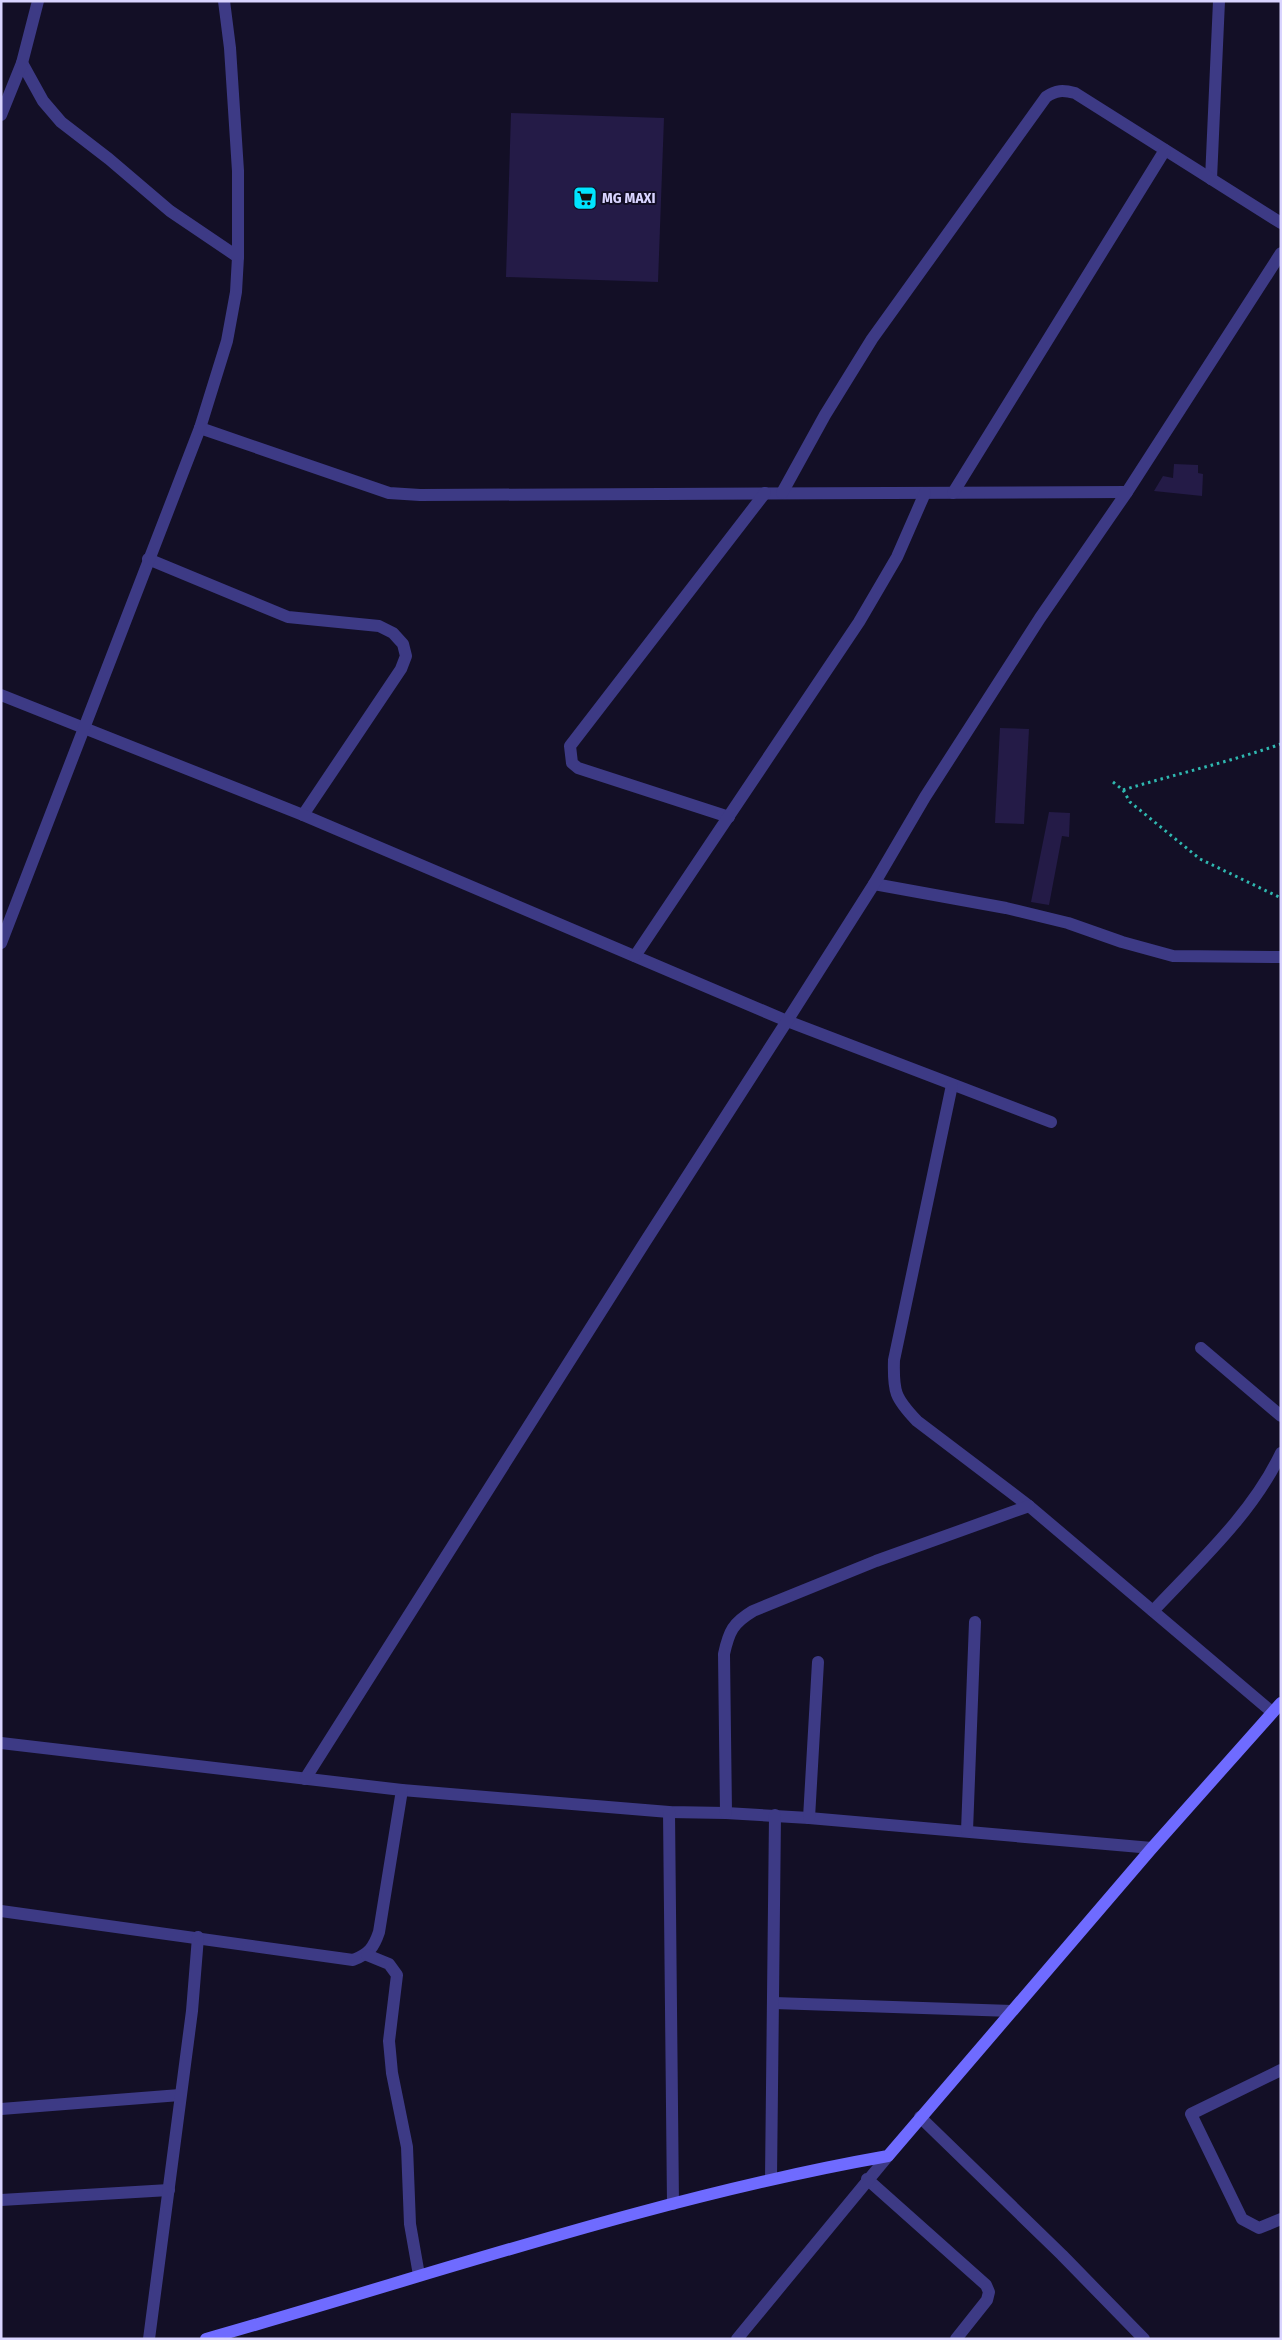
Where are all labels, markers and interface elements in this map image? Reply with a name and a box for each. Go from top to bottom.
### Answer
supermarket icon: MG MAXI [572,185,598,211]
place label: MG MAXI [602,189,656,207]

